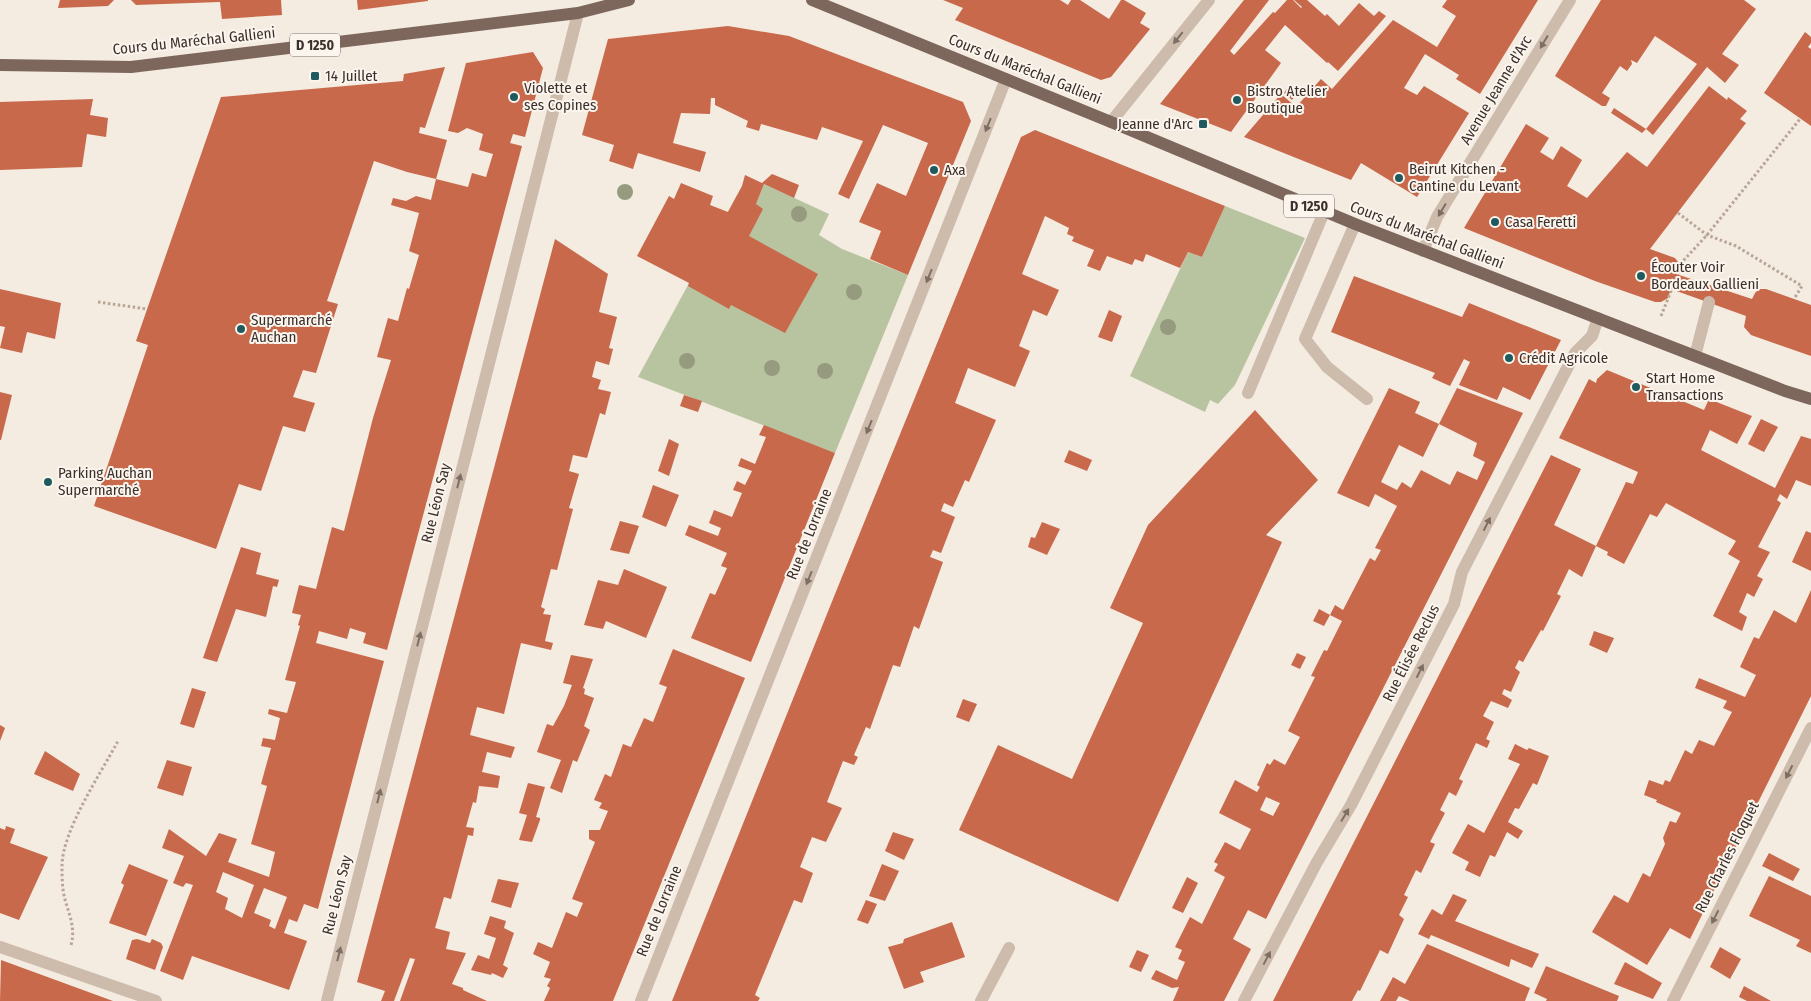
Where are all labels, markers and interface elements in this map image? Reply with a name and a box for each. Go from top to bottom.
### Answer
street label: Cours du Maréchal Gallieni [112,24,276,58]
street label: Cours du Maréchal Gallieni [946,30,1104,108]
one-way arrow [1173,31,1184,44]
street label: Avenue Jeanne d'Arc [1456,32,1536,148]
road number: D 1250 [290,34,340,56]
one-way arrow [1540,35,1549,48]
place label: 14 Juillet [325,67,378,85]
marker: 14 Juillet [309,70,321,82]
place label: Violette et ses Copines [524,79,596,114]
place label: Bistro Atelier Boutique [1247,82,1328,117]
marker: Violette et ses Copines [508,91,520,103]
marker: Bistro Atelier Boutique [1231,94,1243,106]
place label: Jeanne d'Arc [1118,115,1194,133]
one-way arrow [984,118,992,132]
marker: Jeanne d'Arc [1197,118,1209,130]
place label: Beirut Kitchen - Cantine du Levant [1409,160,1519,195]
place label: Axa [944,161,966,179]
marker: Axa [928,164,940,176]
marker: Beirut Kitchen - Cantine du Levant [1393,172,1405,184]
road number: D 1250 [1284,195,1334,218]
street label: Cours du Maréchal Gallieni [1348,197,1506,273]
one-way arrow [1437,204,1446,217]
place label: Casa Feretti [1505,213,1576,231]
marker: Casa Feretti [1489,216,1501,228]
place label: Écouter Voir Bordeaux Gallieni [1651,258,1759,293]
one-way arrow [924,269,932,283]
marker: Écouter Voir Bordeaux Gallieni [1635,270,1647,282]
place label: Supermarché Auchan [251,311,332,346]
marker: Supermarché Auchan [235,323,247,335]
place label: Crédit Agricole [1519,349,1608,367]
marker: Crédit Agricole [1503,352,1515,364]
place label: Start Home Transactions [1646,369,1723,404]
marker: Start Home Transactions [1630,381,1642,393]
one-way arrow [864,420,872,434]
street label: Rue Léon Say [417,461,455,545]
place label: Parking Auchan Supermarché [58,464,152,499]
one-way arrow [455,474,463,489]
marker: Parking Auchan Supermarché [42,476,54,488]
street label: Rue de Lorraine [783,486,835,582]
one-way arrow [1483,517,1491,531]
one-way arrow [805,571,813,586]
street label: Rue Élisée Reclus [1379,602,1443,704]
one-way arrow [415,631,423,646]
one-way arrow [1416,664,1424,678]
one-way arrow [1785,765,1793,779]
one-way arrow [375,789,383,804]
street label: Rue Charles Floquet [1691,798,1763,916]
one-way arrow [1340,809,1349,822]
street label: Rue Léon Say [318,853,356,937]
street label: Rue de Lorraine [633,863,685,959]
one-way arrow [1711,910,1719,924]
one-way arrow [335,946,343,961]
one-way arrow [1263,951,1271,965]

